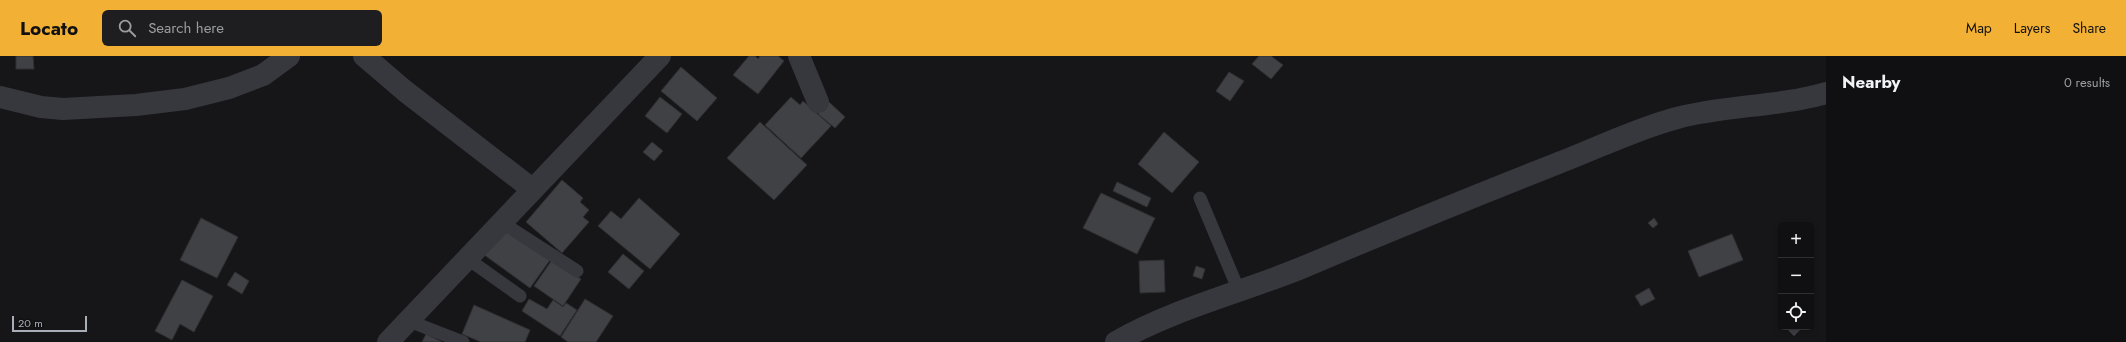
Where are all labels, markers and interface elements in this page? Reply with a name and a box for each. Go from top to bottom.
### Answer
search box [102,10,382,46]
text: Locato [20,15,78,42]
icon: search [116,17,138,39]
text: Search here [148,17,224,39]
text: Map [1966,18,1992,38]
text: Layers [2014,18,2050,38]
text: Share [2072,18,2106,38]
text: Nearby [1842,70,1900,94]
text: 0 results [2064,73,2110,92]
map controls [1778,222,1814,330]
button: + [1778,222,1814,258]
button: − [1778,258,1814,294]
button: locate [1778,294,1814,330]
scale bar [12,314,87,333]
text: 20 m [18,315,43,331]

